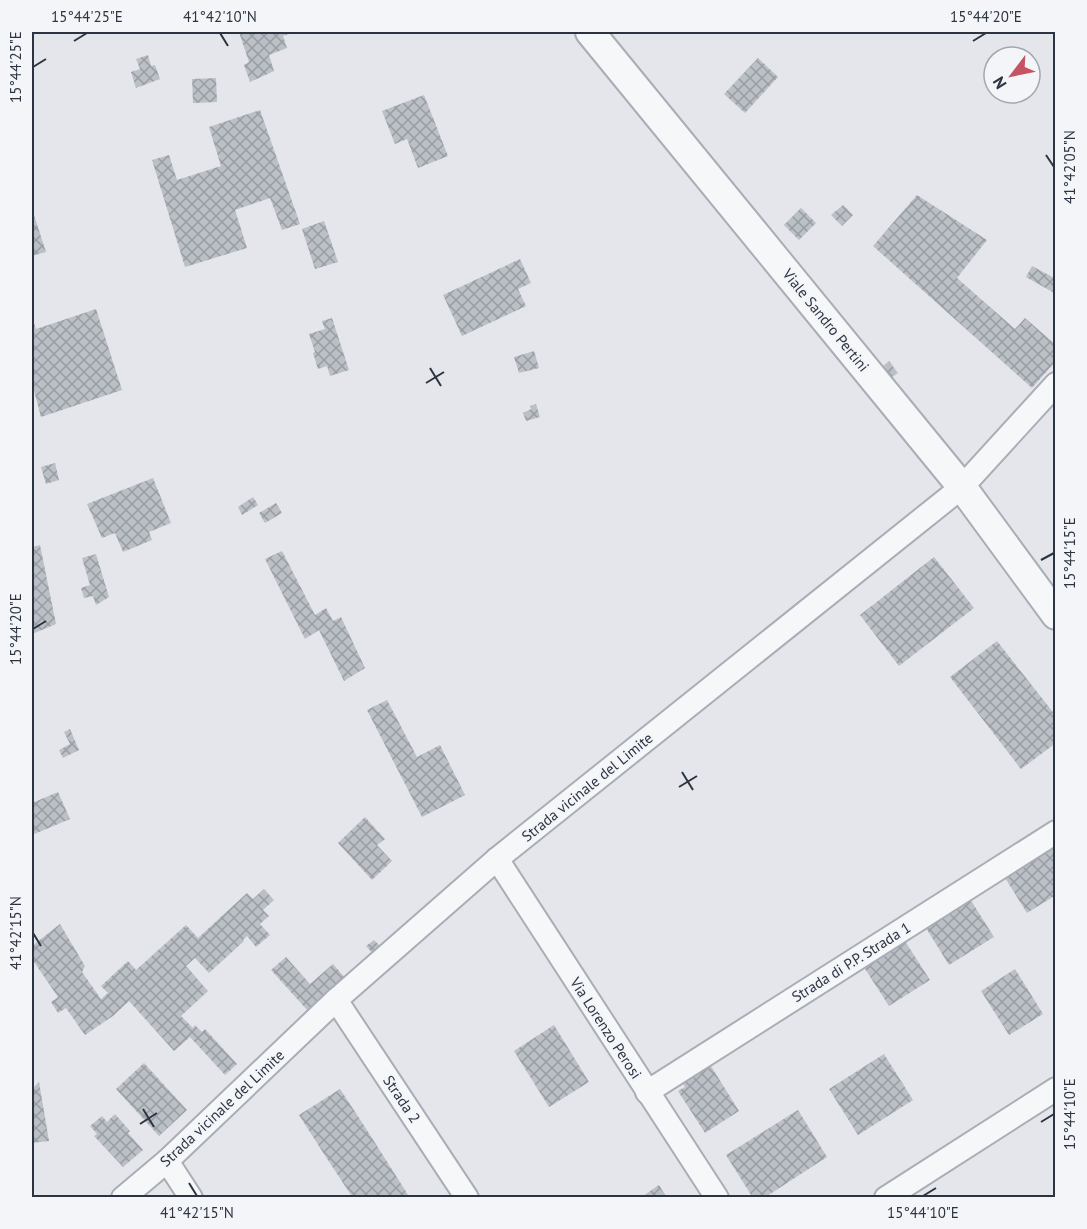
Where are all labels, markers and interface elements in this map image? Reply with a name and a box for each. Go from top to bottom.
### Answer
text: 15°44'25"E [51,7,123,26]
text: 41°42'10"N [183,7,257,26]
text: 15°44'20"E [950,7,1022,26]
text: 15°44'25"E [6,31,25,103]
north arrow [982,45,1042,105]
text: N [988,73,1011,93]
text: 41°42'05"N [1060,130,1079,204]
street label: Viale Sandro Pertini [778,264,873,375]
text: 15°44'15"E [1060,517,1079,589]
text: 15°44'20"E [6,593,25,665]
street label: Strada vicinale del Limite [518,728,656,846]
text: 41°42'15"N [6,896,25,970]
street label: Strada di P.P. Strada 1 [788,918,914,1006]
street label: Via Lorenzo Perosi [566,973,646,1082]
street label: Strada vicinale del Limite [156,1045,288,1171]
street label: Strada 2 [379,1072,425,1126]
text: 15°44'10"E [1060,1078,1079,1150]
text: 41°42'15"N [160,1203,234,1222]
text: 15°44'10"E [887,1203,959,1222]

